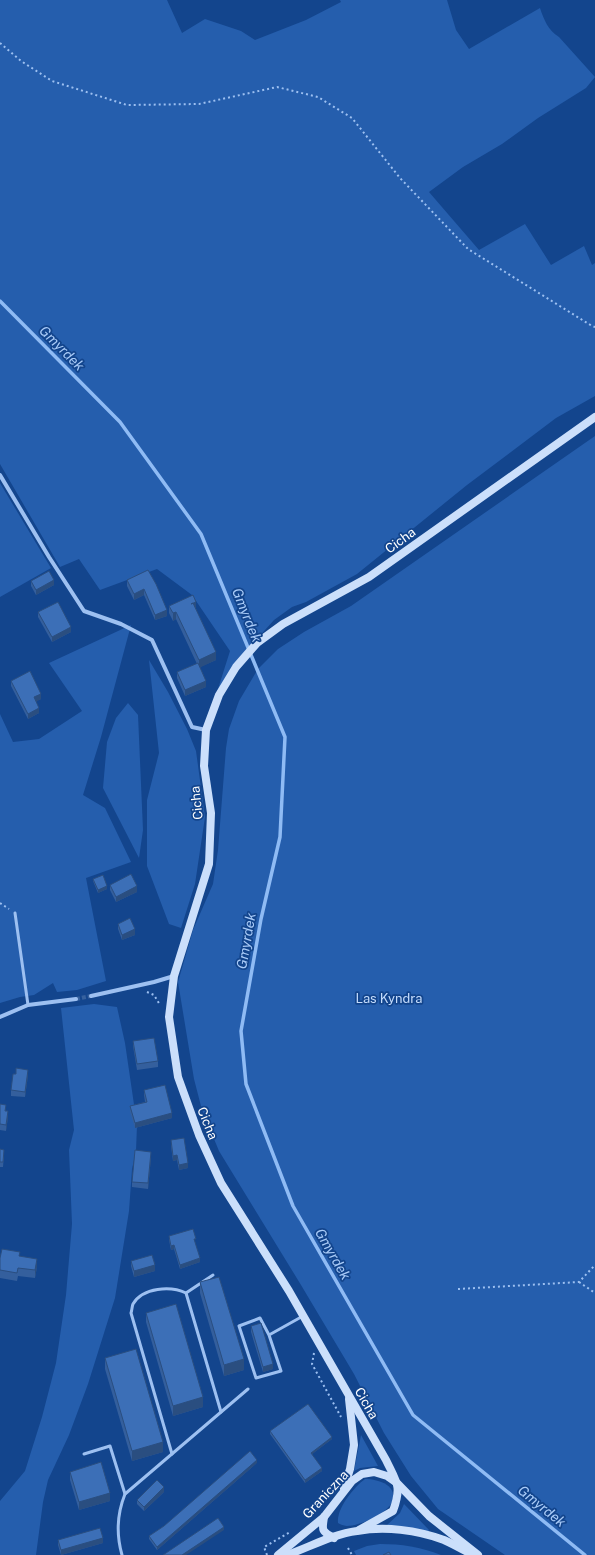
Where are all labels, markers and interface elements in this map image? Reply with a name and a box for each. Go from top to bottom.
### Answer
water label: Gmyrdek [36,322,88,374]
street label: Cicha [382,524,418,556]
water label: Gmyrdek [229,586,265,645]
street label: Cicha [187,785,206,821]
water label: Gmyrdek [233,911,259,970]
park label: Las Kyndra [356,991,422,1006]
street label: Cicha [194,1105,221,1142]
water label: Gmyrdek [312,1225,354,1283]
street label: Cicha [352,1385,382,1422]
street label: Graniczna [299,1467,351,1521]
water label: Gmyrdek [515,1482,569,1530]

